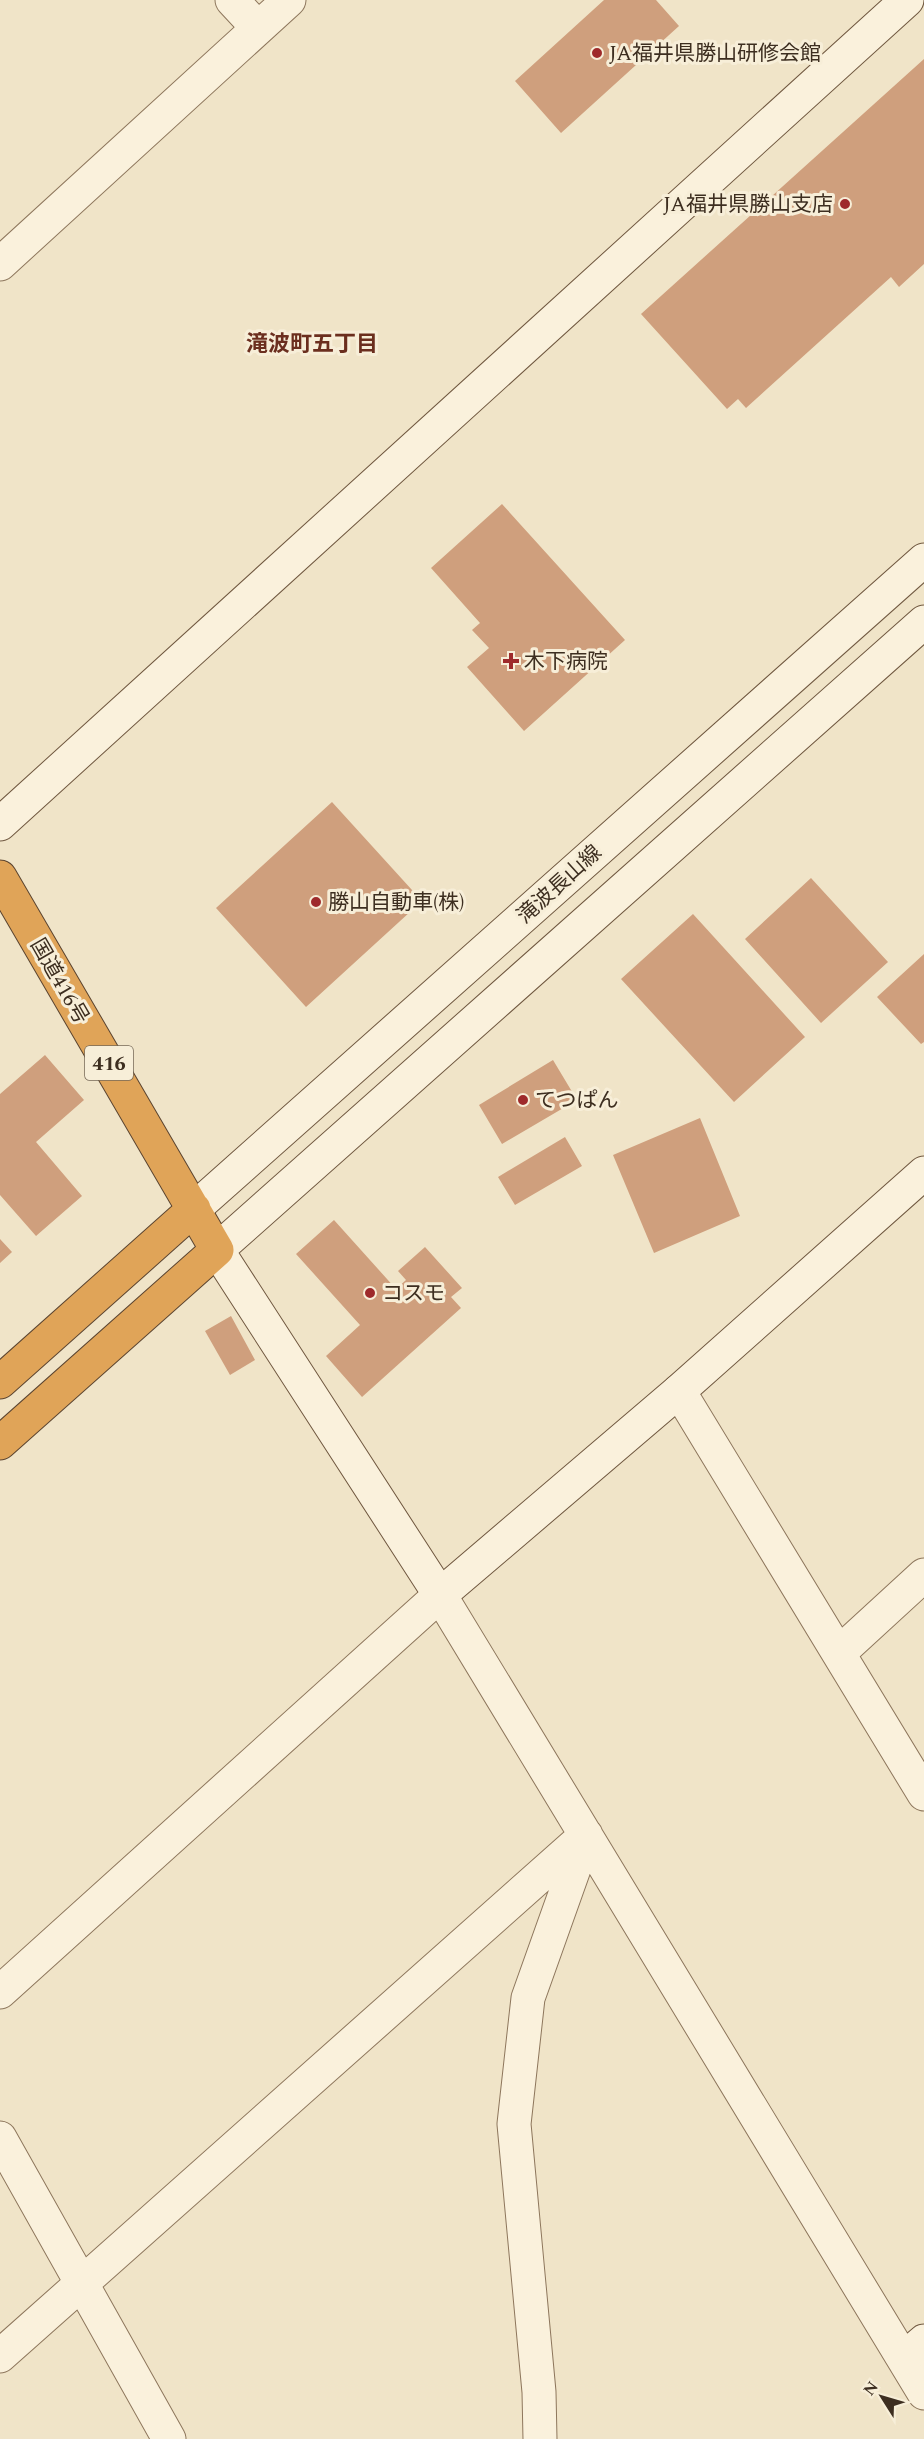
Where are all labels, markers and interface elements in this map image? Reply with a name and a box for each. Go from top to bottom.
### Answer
place label: JA福井県勝山研修会館 [609,38,821,70]
marker: JA福井県勝山研修会館 [590,46,604,60]
place label: JA福井県勝山支店 [663,189,833,221]
marker: JA福井県勝山支店 [838,197,852,211]
district label: 滝波町五丁目 [246,328,378,361]
place label: 木下病院 [524,646,608,678]
marker: 木下病院 [502,652,520,670]
street label: 滝波長山線 [510,838,609,932]
place label: 勝山自動車(株) [328,887,465,919]
marker: 勝山自動車(株) [309,895,323,909]
street label: 国道416号 [22,933,97,1030]
road number: 416 [85,1046,133,1080]
place label: てつぱん [535,1085,619,1117]
marker: てつぱん [516,1093,530,1107]
place label: コスモ [382,1278,445,1310]
marker: コスモ [363,1286,377,1300]
north arrow [852,2367,912,2427]
text: N [857,2376,884,2401]

